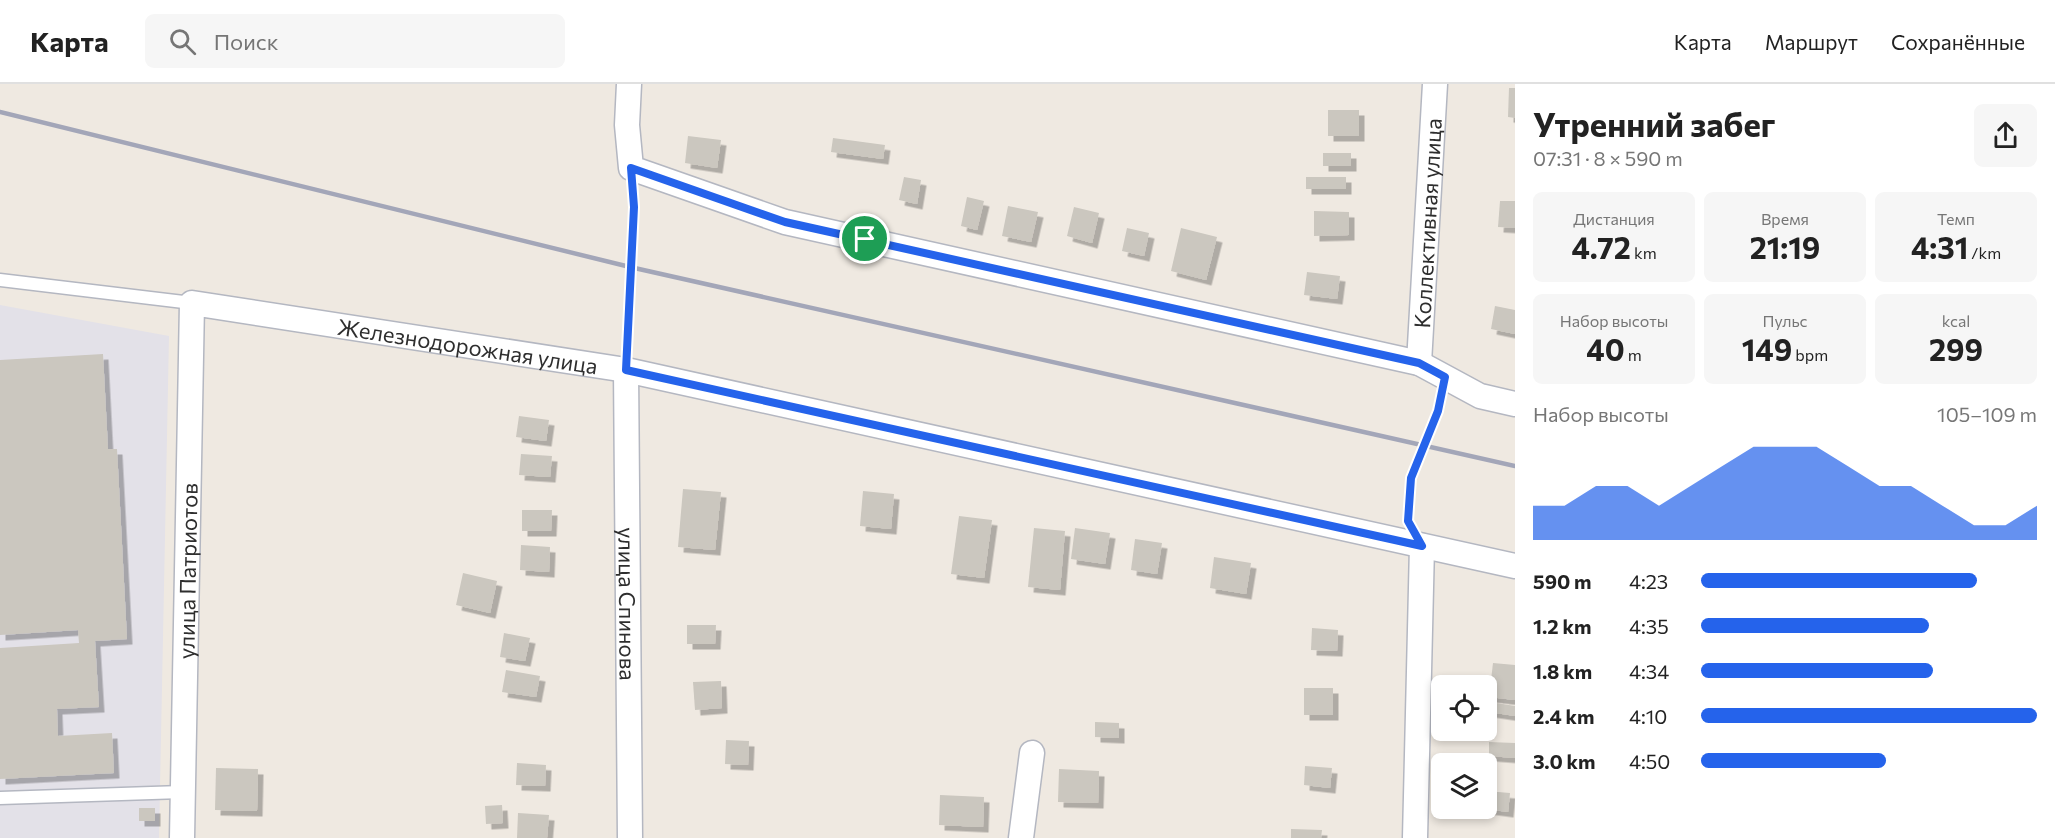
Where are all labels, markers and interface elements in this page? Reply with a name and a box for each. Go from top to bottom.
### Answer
search box [145,14,565,68]
text: Карта [30,24,109,58]
icon: search [166,25,199,58]
text: Поиск [214,28,278,55]
text: Карта [1674,29,1732,54]
text: Маршрут [1765,29,1858,54]
text: Сохранённые [1891,29,2025,54]
text: Утренний забег [1533,103,1775,144]
button: share [1974,104,2037,167]
street label: Коллективная улица [1408,117,1447,329]
text: 07:31 · 8 × 590 m [1533,146,1683,170]
text: Дистанция [1573,209,1655,228]
text: Время [1761,209,1809,228]
text: Темп [1937,209,1975,228]
pin [839,213,890,264]
icon: arrive [848,222,881,255]
text: 4.72 [1571,228,1631,265]
text: 21:19 [1750,228,1820,265]
text: 4:31 [1911,228,1968,265]
text: km [1631,243,1657,262]
text: /km [1968,243,2001,262]
text: Набор высоты [1560,311,1668,330]
text: Пульс [1762,311,1808,330]
text: kcal [1942,311,1970,330]
street label: Железнодорожная улица [336,312,600,379]
text: 40 [1586,330,1625,367]
text: 149 [1742,330,1792,367]
text: 299 [1929,330,1983,367]
text: m [1625,345,1642,364]
text: bpm [1792,345,1828,364]
text: Набор высоты [1533,402,1669,426]
text: 105–109 m [1937,402,2037,426]
street label: улица Патриотов [172,483,202,659]
street label: улица Спинова [614,527,642,681]
text: 590 m [1533,569,1592,593]
text: 4:23 [1629,569,1668,593]
text: 1.2 km [1533,614,1591,638]
text: 4:35 [1629,614,1669,638]
text: 1.8 km [1533,659,1592,683]
text: 4:34 [1629,659,1669,683]
map controls [1431,675,1497,819]
button: locate [1431,675,1497,741]
text: 2.4 km [1533,704,1595,728]
text: 4:10 [1629,704,1667,728]
text: 3.0 km [1533,749,1595,773]
text: 4:50 [1629,749,1670,773]
button: layers [1431,753,1497,819]

